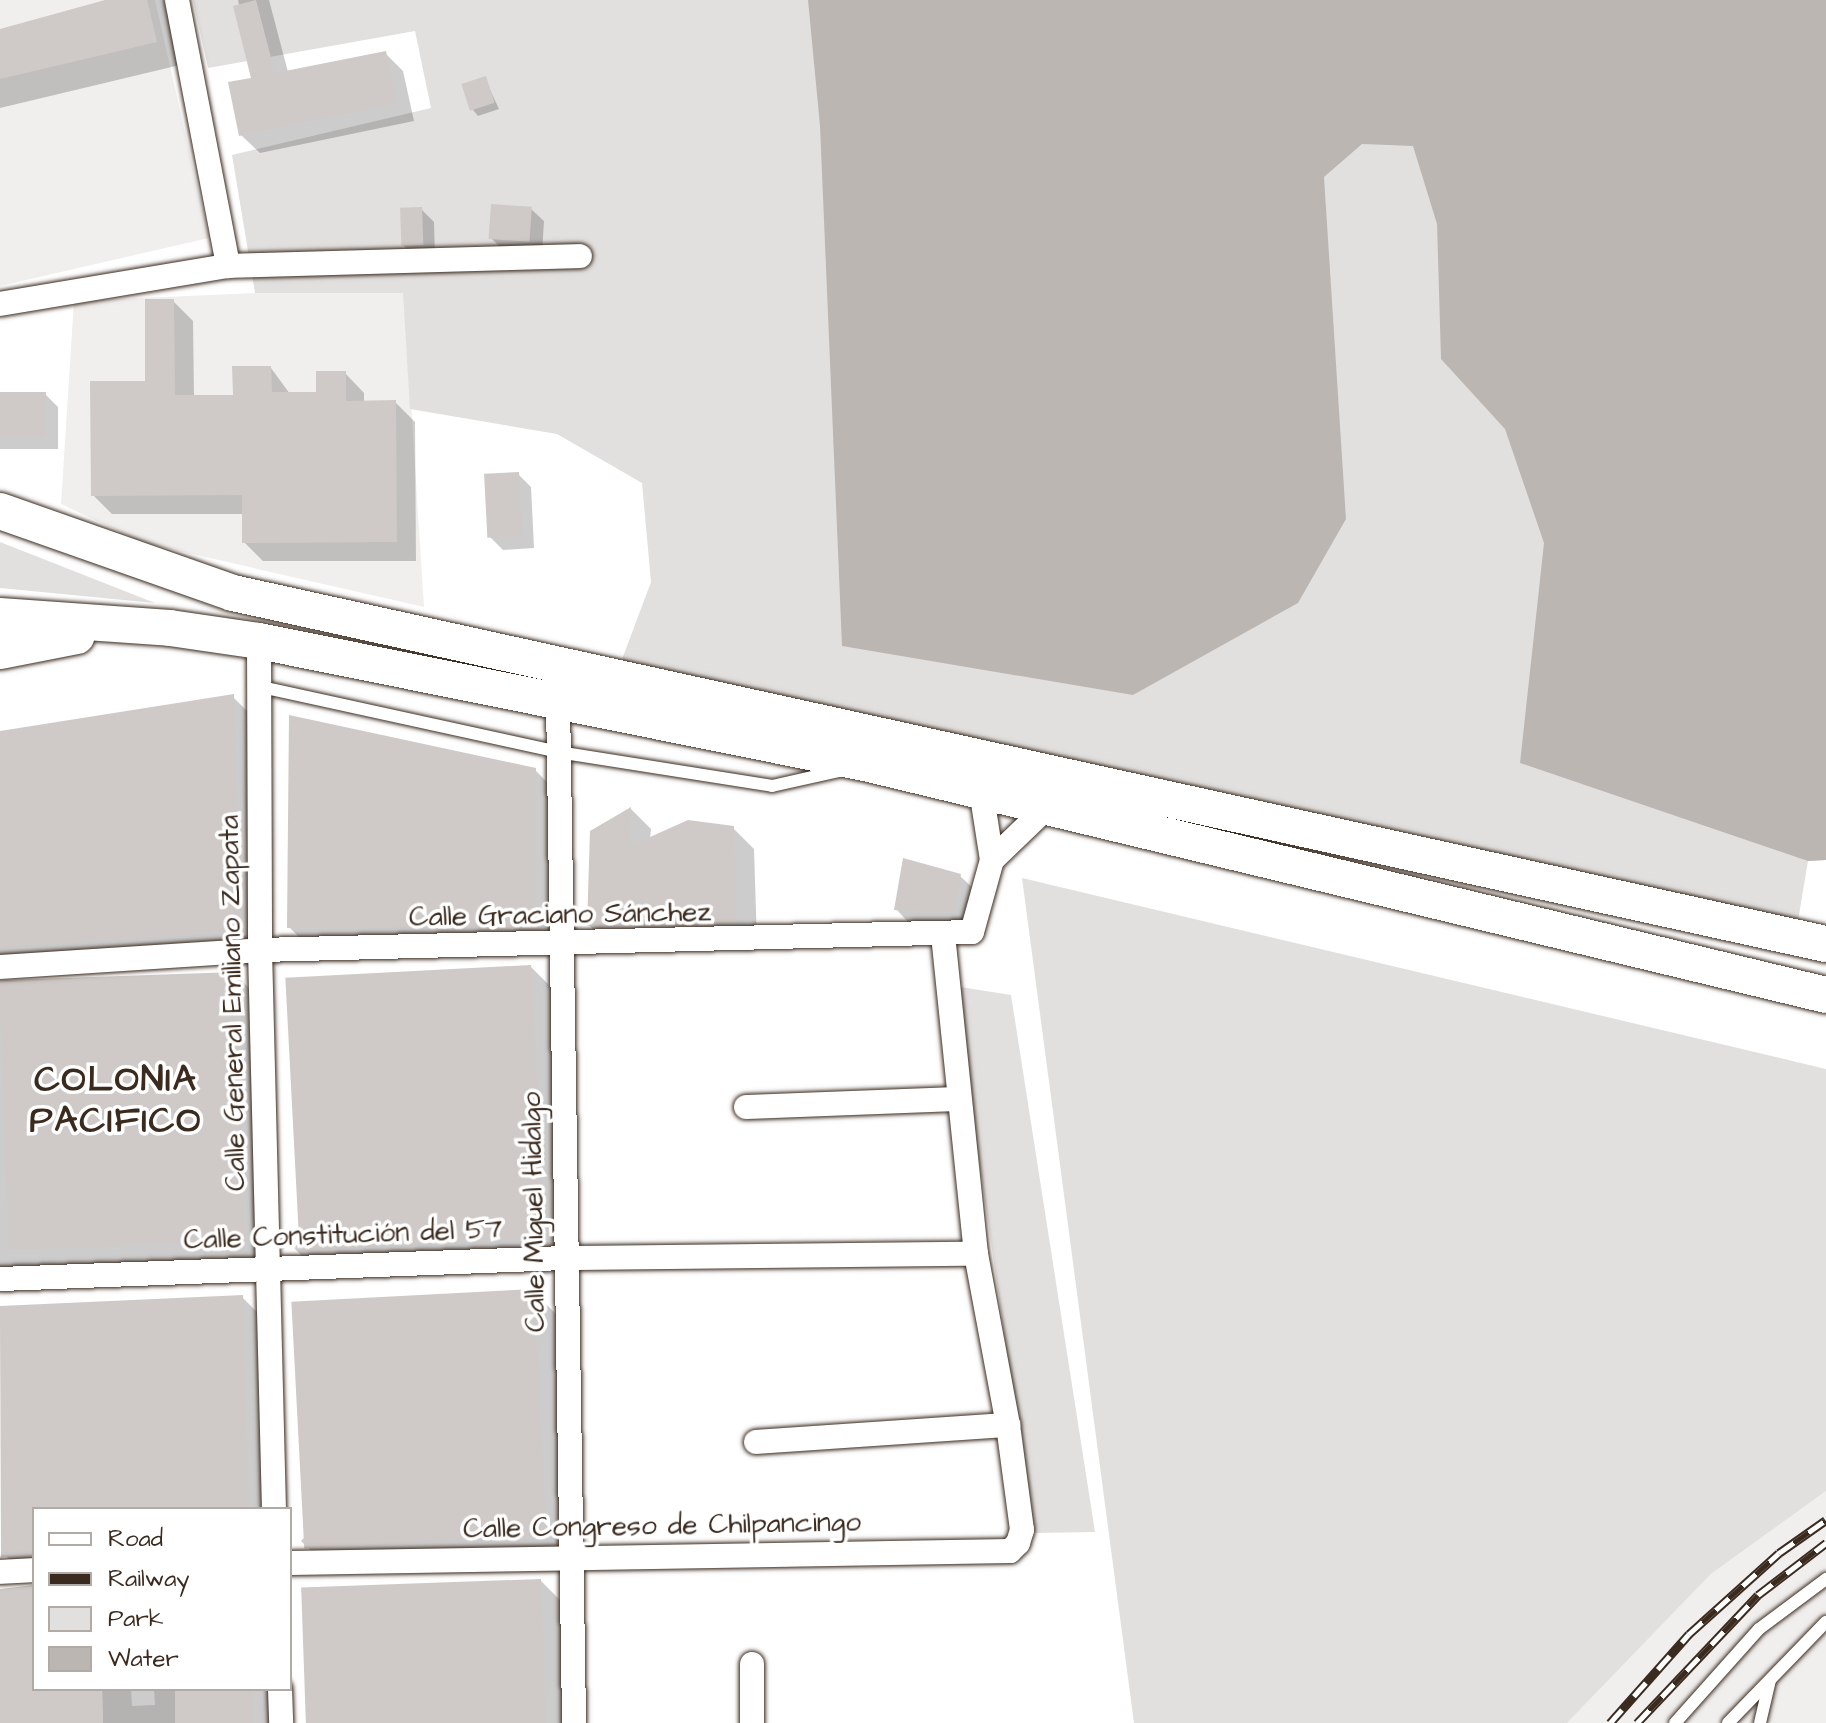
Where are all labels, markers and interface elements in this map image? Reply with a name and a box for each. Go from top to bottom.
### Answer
street label: Calle General Emiliano Zapata [213,815,253,1191]
street label: Calle Graciano Sánchez [409,896,711,934]
district label: COLONIA PACIFICO [30,1057,202,1142]
street label: Calle Miguel Hidalgo [515,1092,553,1332]
street label: Calle Constitución del 57 [183,1213,503,1257]
street label: Calle Congreso de Chilpancingo [463,1506,861,1546]
legend [32,1507,292,1691]
text: Road [108,1522,163,1556]
text: Railway [108,1562,190,1596]
text: Park [108,1602,164,1636]
text: Water [108,1642,179,1676]

